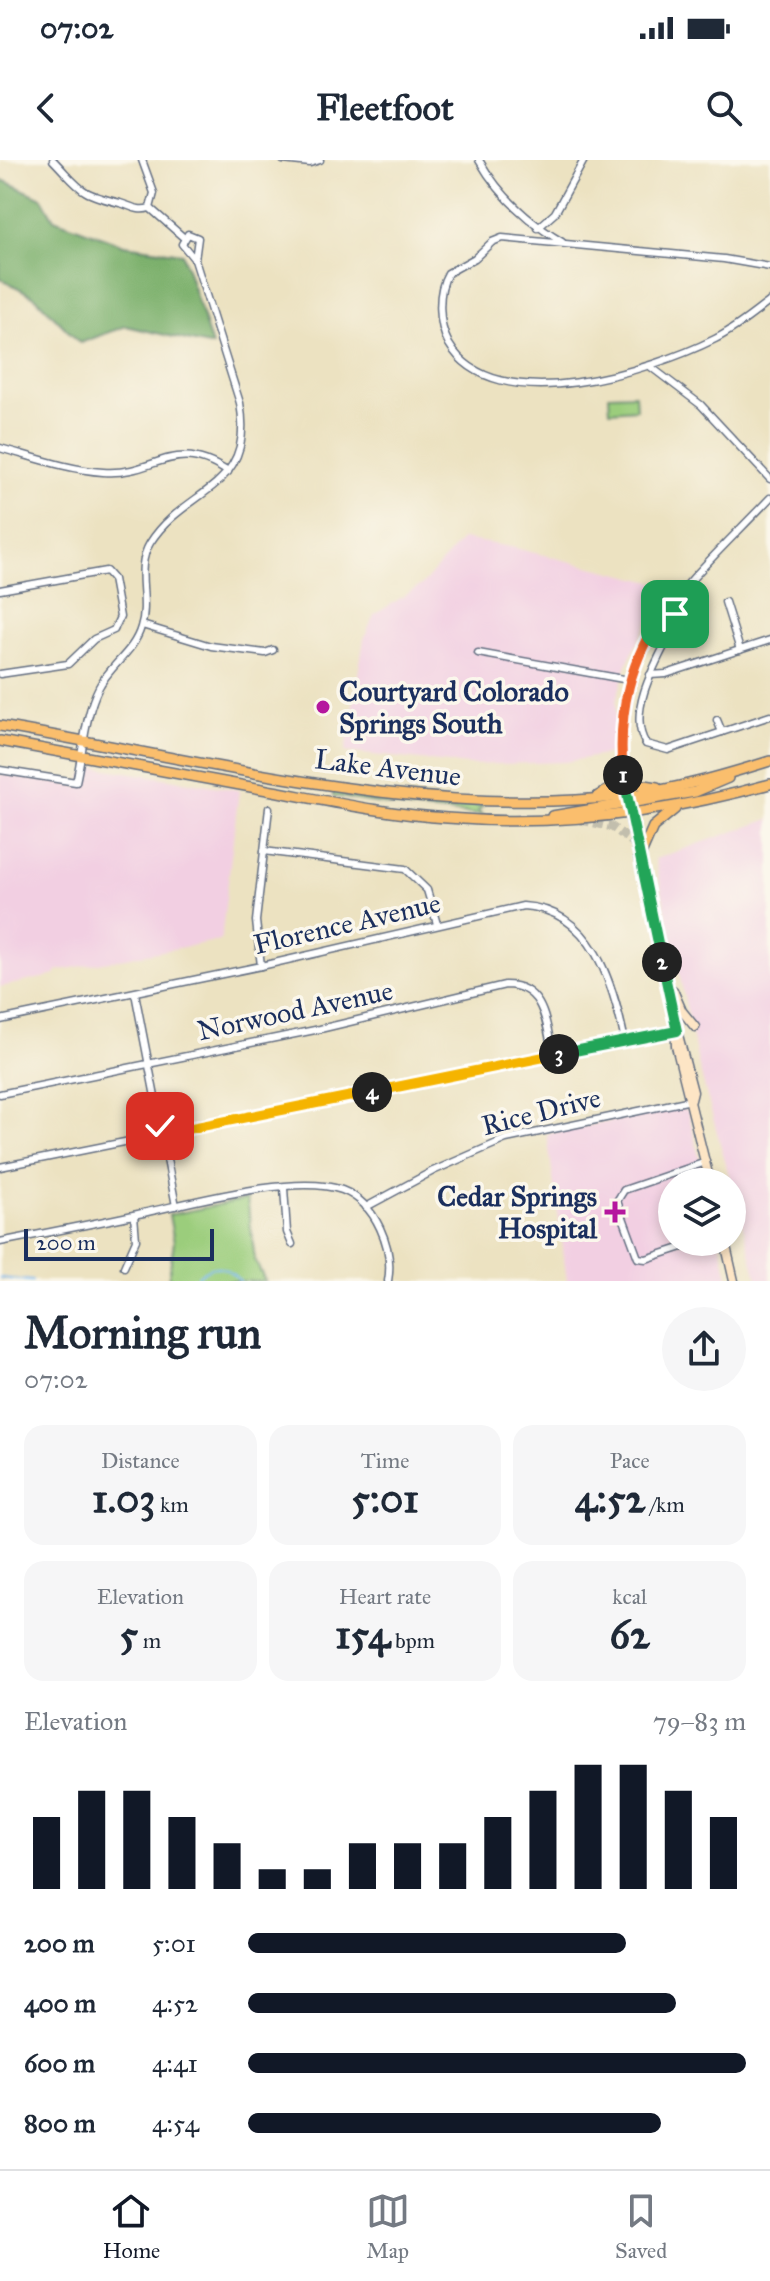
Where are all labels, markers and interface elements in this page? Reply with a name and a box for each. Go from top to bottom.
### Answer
text: 07:02 [40,10,113,46]
icon: back [24,86,68,130]
text: Fleetfoot [316,86,454,130]
icon: search [702,86,746,130]
pin [641,580,709,648]
icon: arrive [653,592,697,636]
place label: Courtyard Colorado Springs South [339,674,569,741]
marker: Courtyard Colorado Springs South [314,698,332,716]
street label: Lake Avenue [313,741,463,794]
pin: 1 [603,755,643,795]
text: 1 [619,761,627,788]
street label: Florence Avenue [250,885,444,962]
pin: 2 [642,942,682,982]
text: 2 [657,948,667,975]
street label: Norwood Avenue [194,973,396,1048]
pin: 3 [539,1034,579,1074]
text: 3 [555,1040,563,1067]
pin: 4 [352,1072,392,1112]
text: 4 [366,1078,378,1105]
street label: Rice Drive [478,1080,604,1143]
pin [126,1092,194,1160]
icon: check [138,1104,182,1148]
map controls [658,1168,746,1256]
button: layers [658,1168,746,1256]
place label: Cedar Springs Hospital [437,1179,597,1246]
marker: Cedar Springs Hospital [604,1201,626,1223]
scale bar [24,1225,214,1261]
text: 200 m [36,1229,96,1256]
text: Morning run [24,1306,261,1360]
button: share [662,1307,746,1391]
text: 07:02 [24,1363,88,1395]
text: Distance [101,1447,180,1474]
text: Time [361,1447,409,1474]
text: Pace [610,1447,650,1474]
text: 1.03 [92,1474,155,1523]
text: 5:01 [351,1474,419,1523]
text: 4:52 [575,1474,645,1523]
text: km [155,1491,189,1518]
text: /km [645,1491,685,1518]
text: Elevation [97,1583,184,1610]
text: Heart rate [339,1583,431,1610]
text: kcal [612,1583,647,1610]
text: 5 [119,1610,138,1659]
text: 154 [335,1610,390,1659]
text: 62 [610,1610,650,1659]
text: m [138,1627,161,1654]
text: bpm [390,1627,435,1654]
text: Elevation [24,1705,127,1737]
text: 79–83 m [653,1705,746,1737]
text: 200 m [24,1927,95,1959]
text: 5:01 [152,1927,196,1959]
text: 400 m [24,1987,96,2019]
text: 4:52 [152,1987,198,2019]
text: 600 m [24,2047,95,2079]
text: 4:41 [152,2047,198,2079]
text: 800 m [24,2107,96,2139]
text: 4:54 [152,2107,199,2139]
tab: Home [103,2189,160,2264]
tab: Map [366,2189,410,2264]
tab: Saved [615,2189,667,2264]

